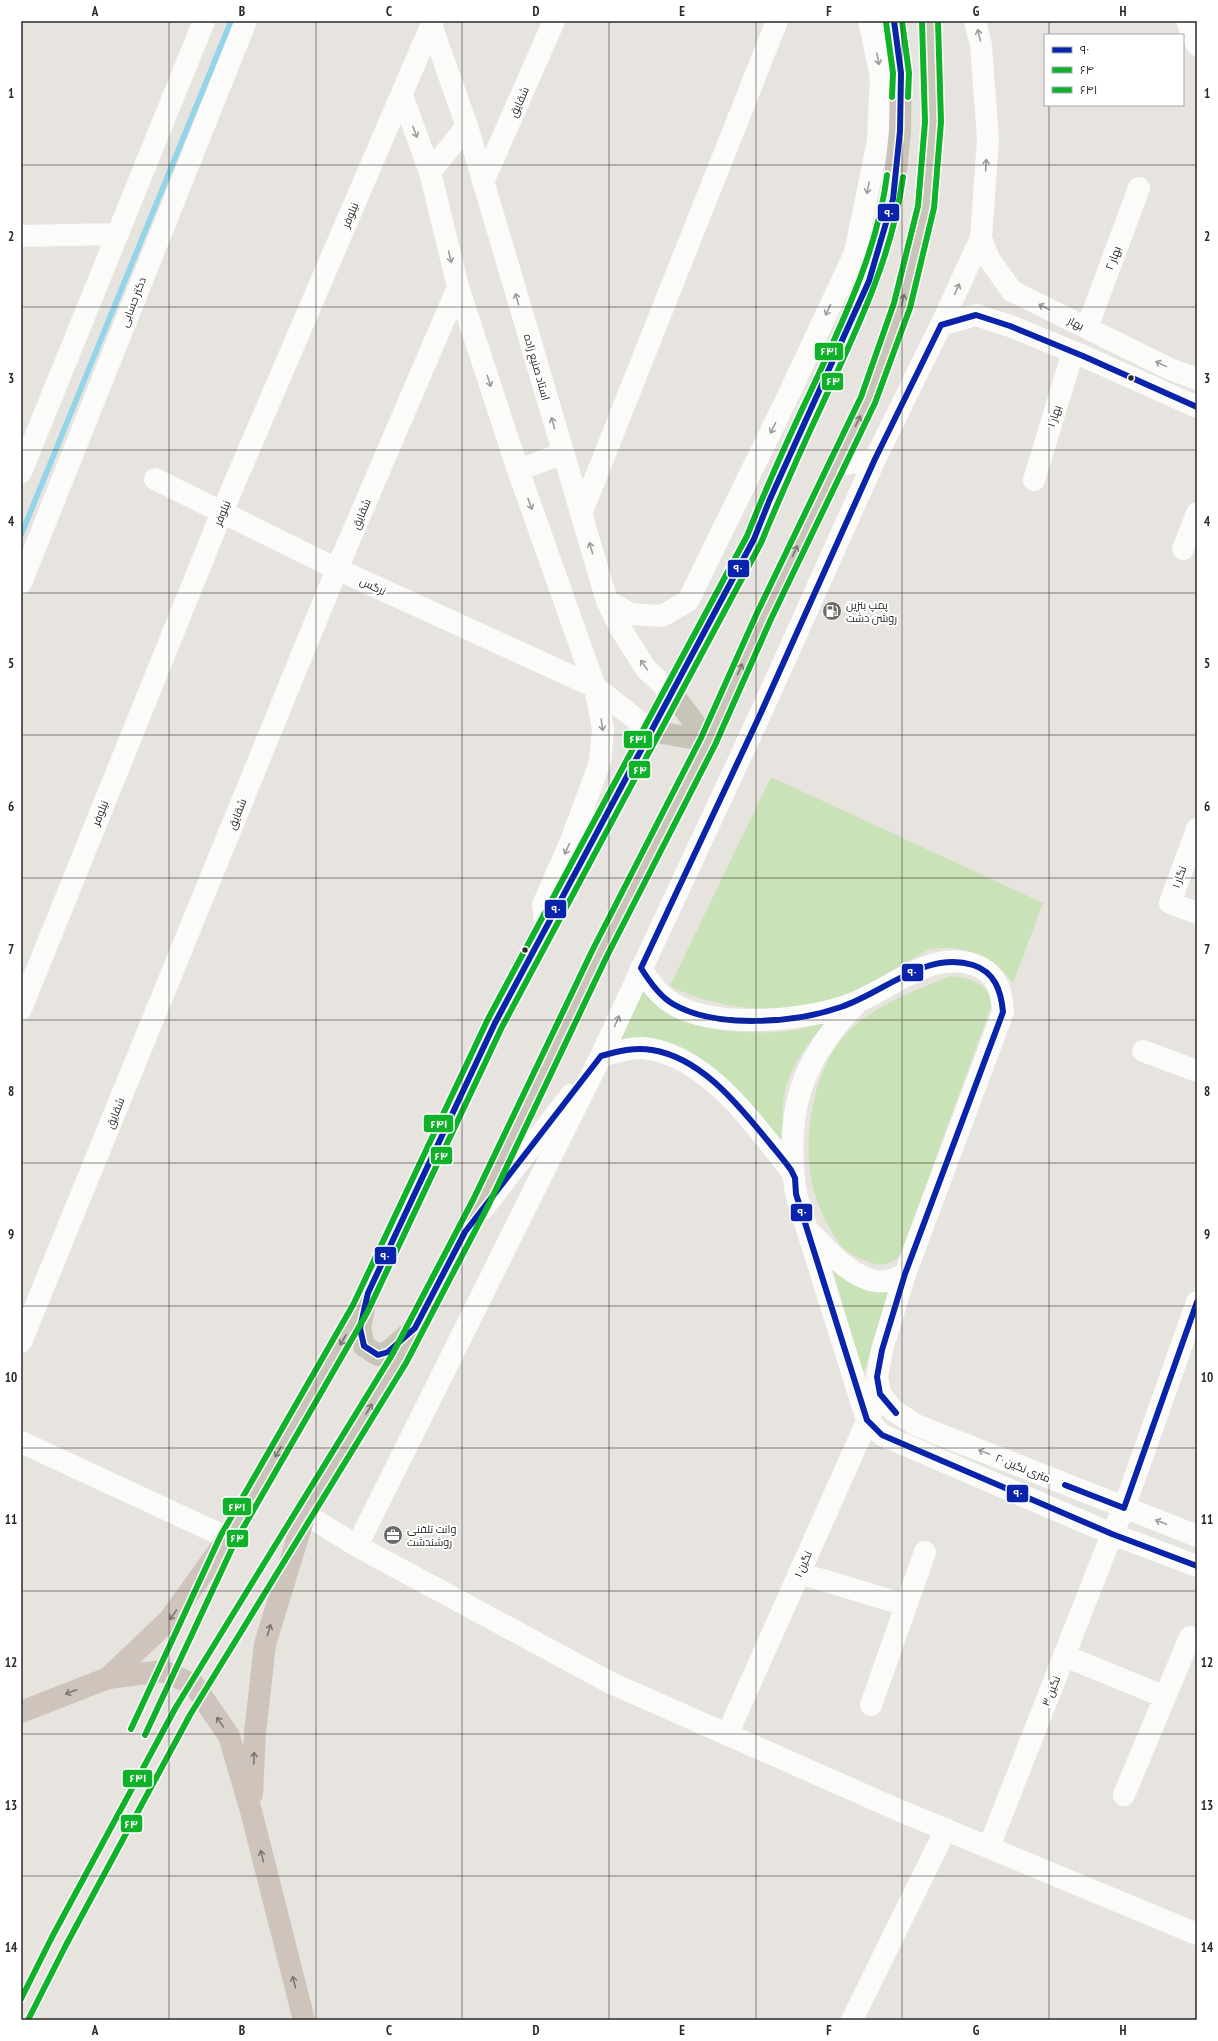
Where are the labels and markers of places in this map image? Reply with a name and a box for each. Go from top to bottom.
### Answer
unlabelled marker [1126,373,1136,383]
place label: پمپ بنزین روشن دشت [846,598,897,625]
fuel station icon: پمپ بنزین روشن دشت [821,600,843,622]
unlabelled marker [520,945,530,955]
place label: وانت تلفنی روشندشت [407,1522,457,1549]
office icon: وانت تلفنی روشندشت [382,1524,404,1546]

